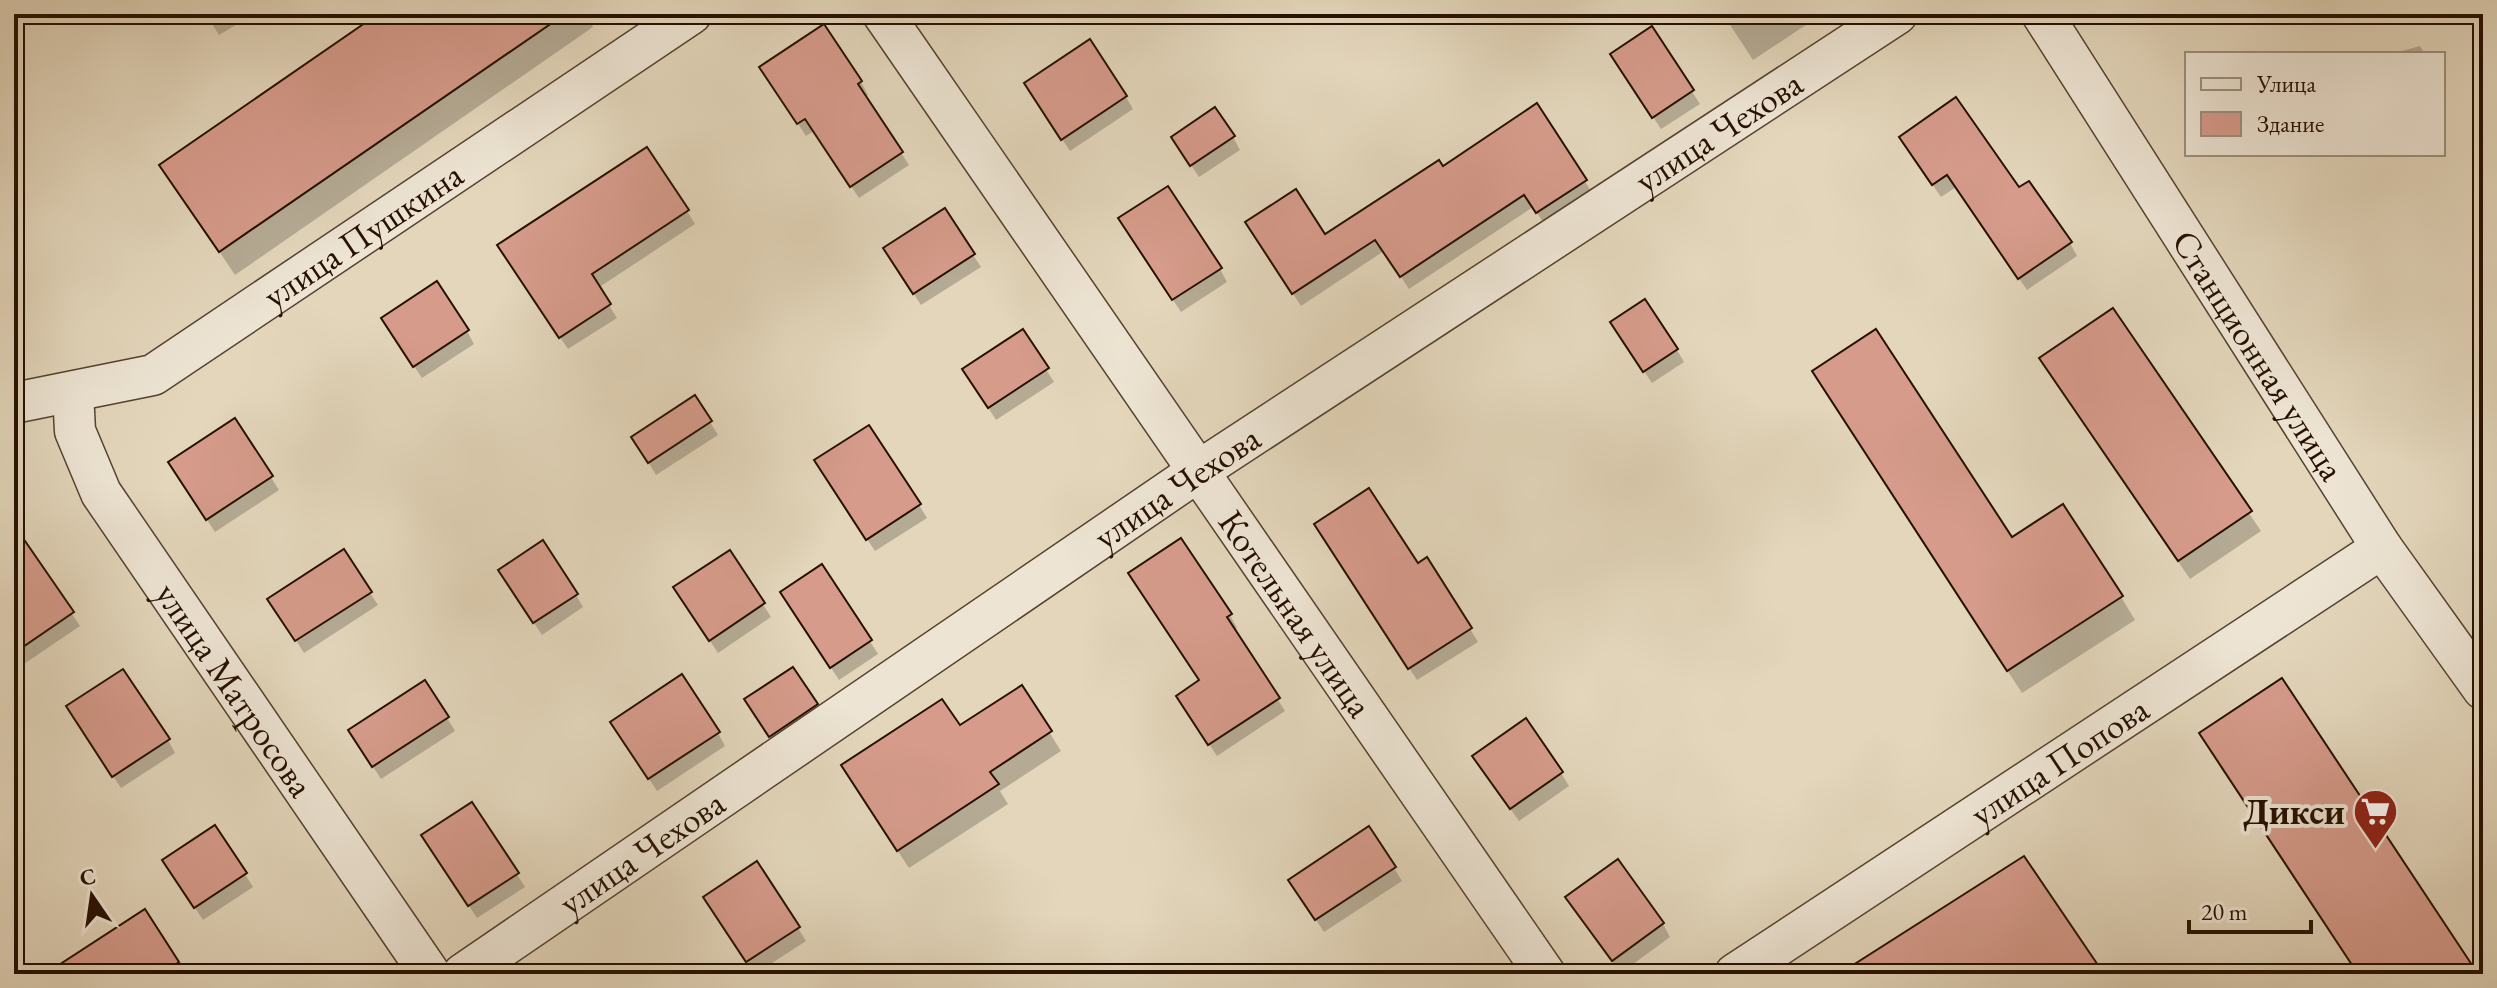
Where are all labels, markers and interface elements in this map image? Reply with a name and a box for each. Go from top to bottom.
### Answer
legend [2185,52,2445,156]
street label: улица Чехова [1625,59,1812,203]
text: Улица [2256,68,2316,99]
text: Здание [2257,108,2324,139]
street label: улица Пушкина [253,150,472,318]
street label: Станционная улица [2162,221,2357,489]
street label: улица Чехова [1084,413,1269,560]
street label: Котельная улица [1208,501,1385,727]
street label: улица Матросова [145,573,326,806]
street label: улица Попова [1961,684,2158,836]
street label: улица Чехова [549,778,734,925]
supermarket icon: Дикси [2352,787,2400,850]
place label: Дикси [2243,788,2345,835]
north arrow [52,856,132,936]
text: С [77,861,98,893]
scale bar [2189,884,2311,934]
text: 20 m [2201,896,2248,927]

